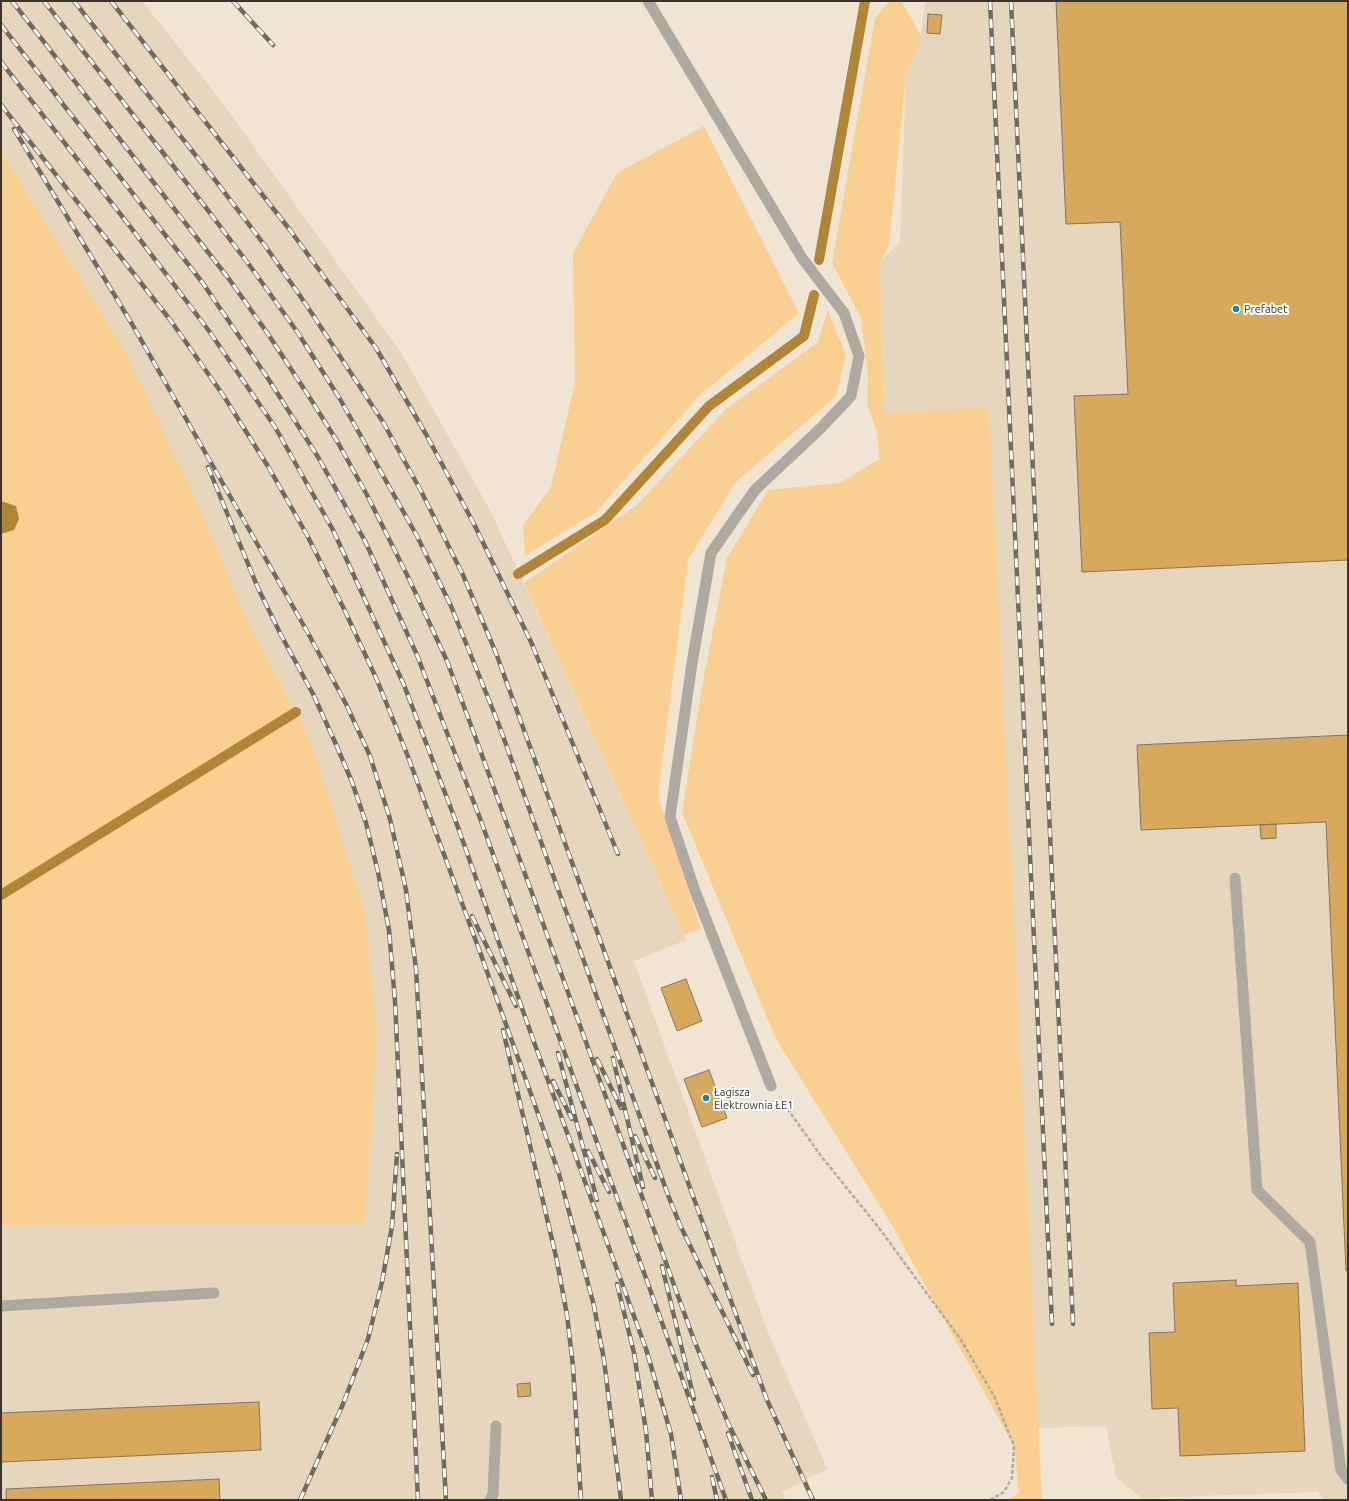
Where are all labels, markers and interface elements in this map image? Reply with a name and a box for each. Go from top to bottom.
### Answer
place label: Prefabet [1244,302,1287,316]
marker: Prefabet [1231,304,1241,314]
place label: Łagisza Elektrownia ŁE1 [714,1085,793,1111]
marker: Łagisza Elektrownia ŁE1 [701,1093,711,1103]

